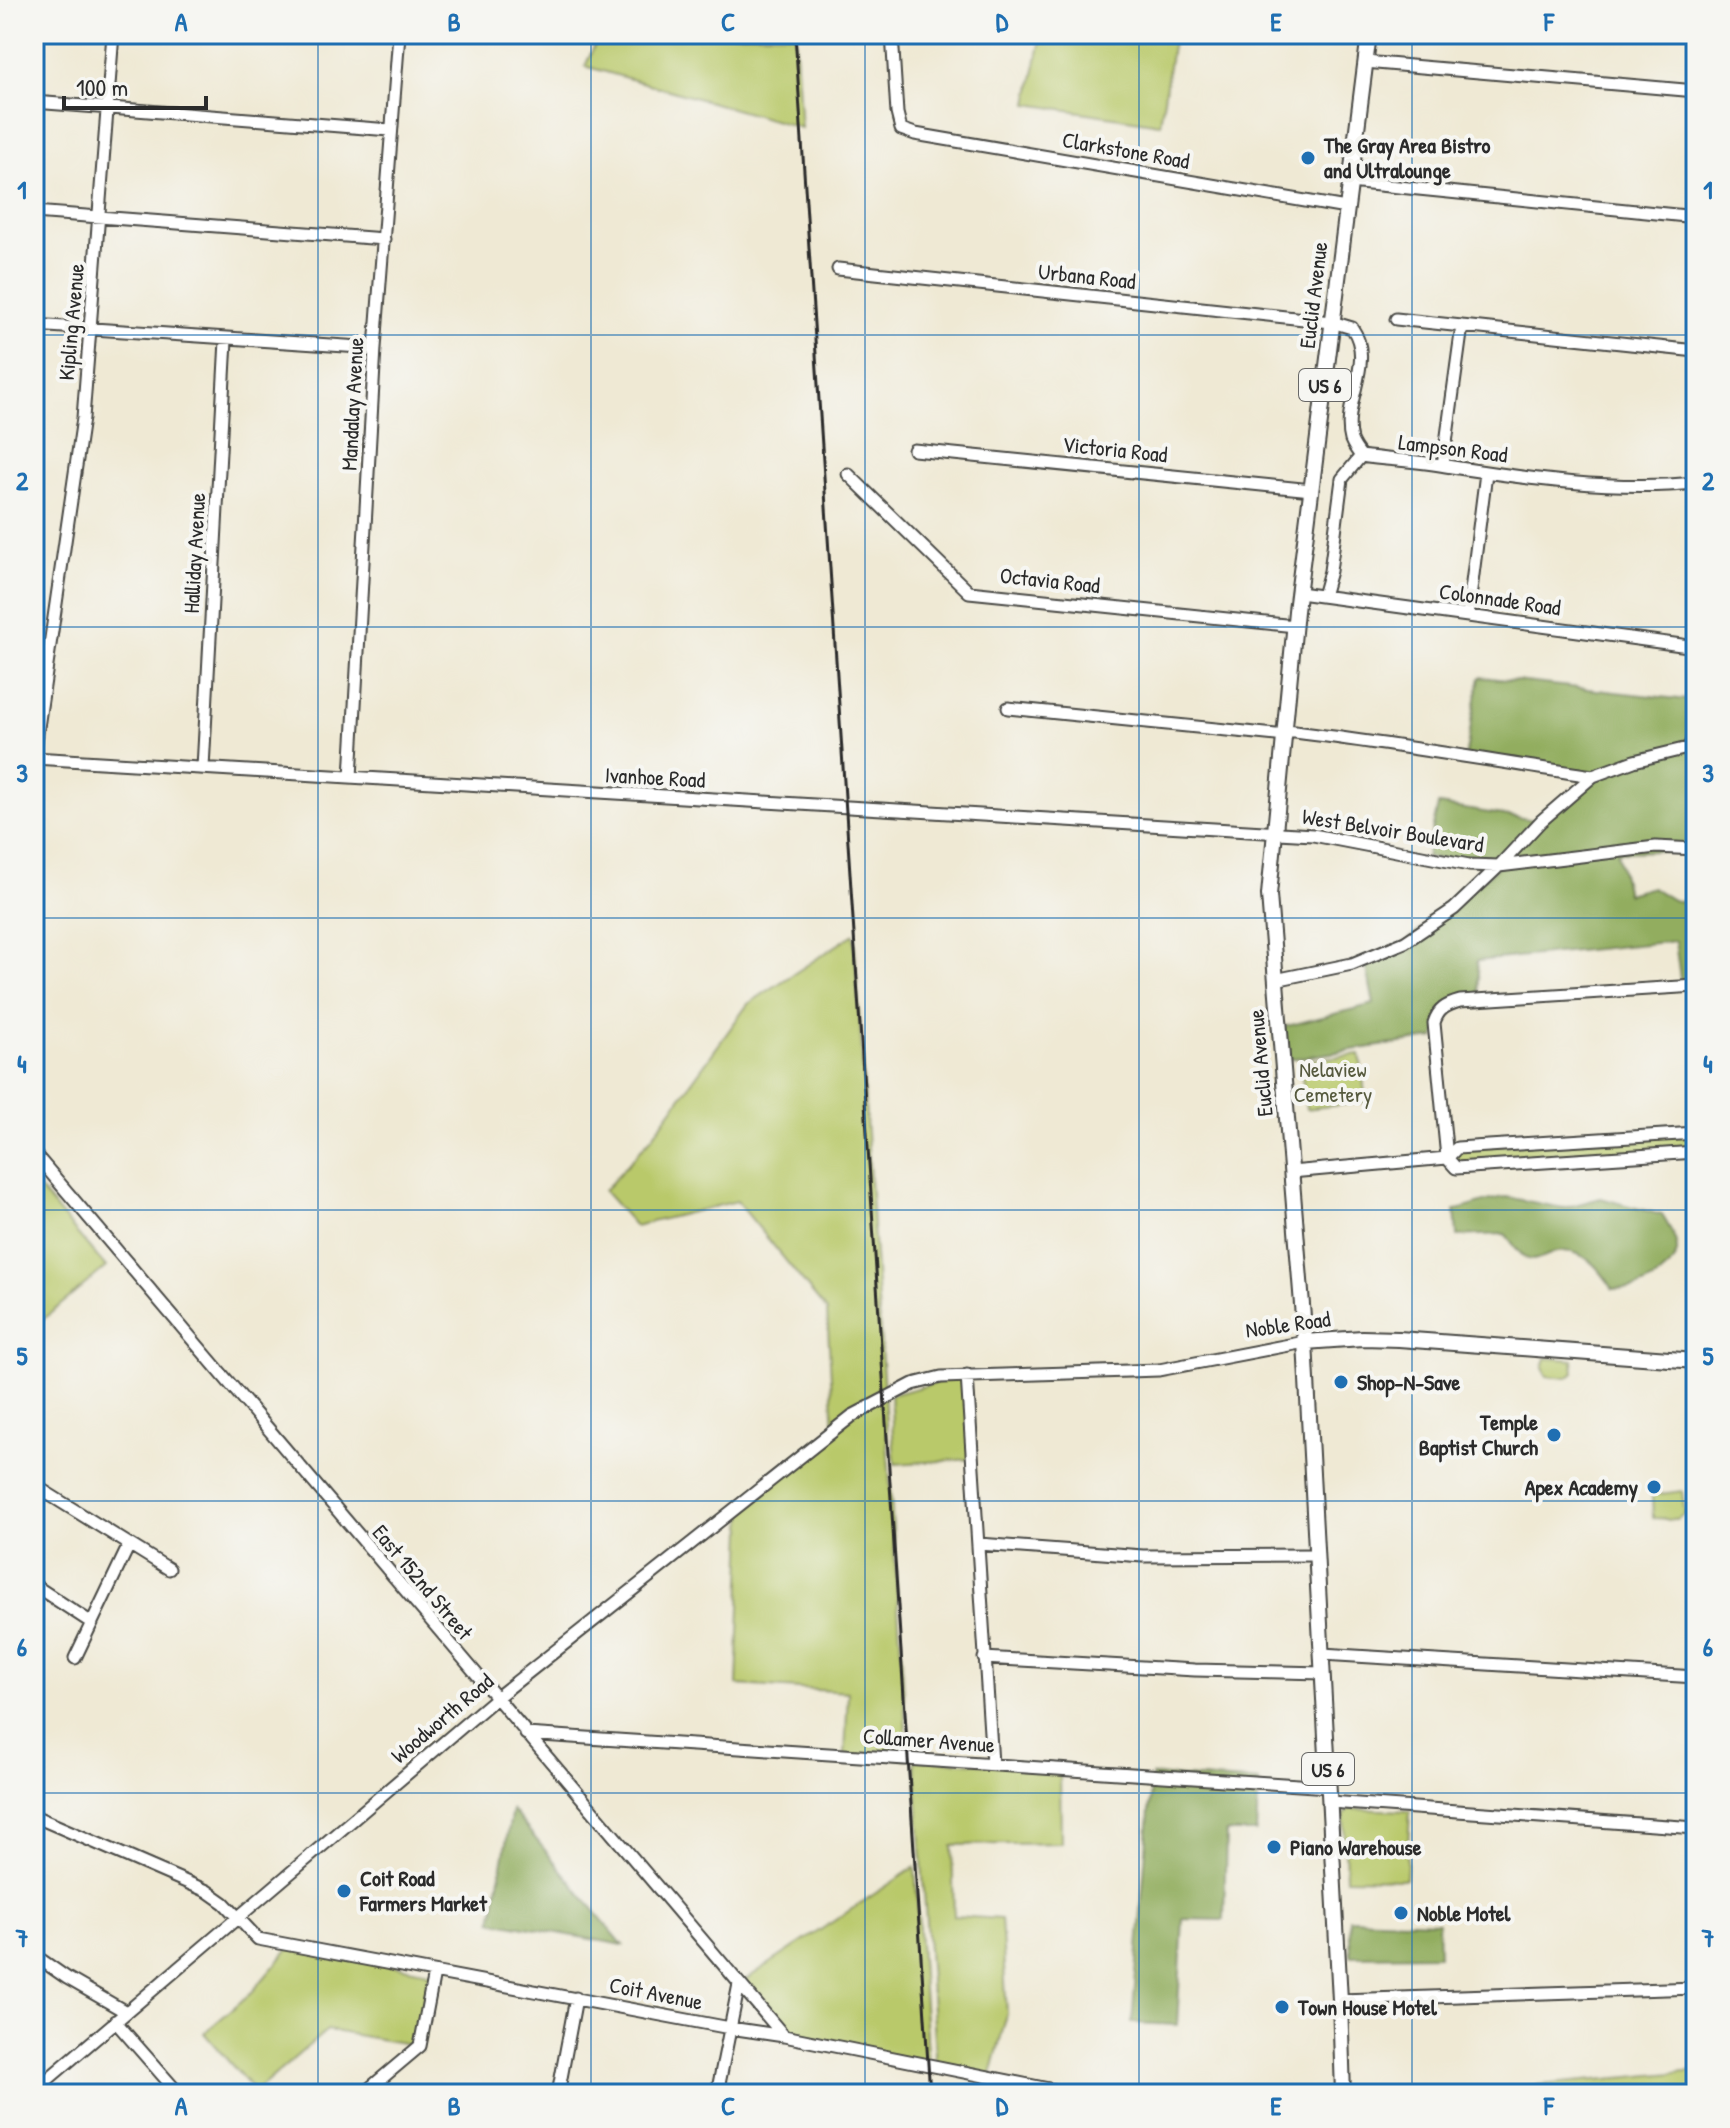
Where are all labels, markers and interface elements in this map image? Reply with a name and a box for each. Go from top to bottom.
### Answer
text: A [175,4,188,39]
text: B [447,4,461,39]
text: C [721,4,735,39]
text: D [996,4,1009,39]
text: E [1270,4,1282,39]
text: F [1543,4,1555,39]
scale bar [64,60,206,110]
text: 100 m [76,71,128,103]
street label: Clarkstone Road [1060,124,1192,176]
place label: The Gray Area Bistro and Ultralounge [1323,130,1491,186]
marker: The Gray Area Bistro and Ultralounge [1299,149,1317,167]
text: 1 [17,172,27,207]
text: 1 [1703,172,1713,207]
street label: Euclid Avenue [1292,240,1334,350]
street label: Urbana Road [1037,256,1138,296]
street label: Kipling Avenue [51,262,91,382]
street label: Mandalay Avenue [334,336,370,471]
road number: US 6 [1299,369,1351,401]
street label: Lampson Road [1397,426,1510,470]
street label: Victoria Road [1061,429,1169,469]
text: 2 [16,463,29,498]
text: 2 [1702,463,1715,498]
street label: Halliday Avenue [176,492,212,614]
street label: Octavia Road [998,560,1102,600]
street label: Colonnade Road [1437,576,1563,622]
text: 3 [16,755,28,790]
text: 3 [1702,755,1714,790]
street label: Ivanhoe Road [604,759,706,795]
street label: West Belvoir Boulevard [1300,801,1486,859]
street label: Euclid Avenue [1240,1008,1280,1118]
text: 4 [17,1046,27,1081]
text: 4 [1703,1046,1713,1081]
park label: Nelaview Cemetery [1294,1054,1372,1109]
street label: Noble Road [1244,1303,1333,1345]
text: 5 [17,1338,28,1373]
text: 5 [1703,1338,1714,1373]
place label: Shop-N-Save [1357,1367,1461,1398]
marker: Shop-N-Save [1332,1373,1350,1391]
place label: Temple Baptist Church [1419,1407,1539,1463]
marker: Temple Baptist Church [1545,1426,1563,1444]
place label: Apex Academy [1525,1472,1639,1503]
marker: Apex Academy [1645,1478,1663,1496]
street label: East 152nd Street [366,1518,480,1646]
text: 6 [17,1629,28,1664]
text: 6 [1703,1629,1714,1664]
street label: Woodworth Road [384,1666,500,1770]
street label: Collamer Avenue [862,1720,996,1760]
road number: US 6 [1302,1753,1354,1785]
place label: Piano Warehouse [1290,1832,1422,1862]
marker: Piano Warehouse [1265,1838,1283,1856]
place label: Coit Road Farmers Market [359,1863,488,1918]
marker: Coit Road Farmers Market [335,1882,353,1900]
place label: Noble Motel [1417,1898,1512,1928]
marker: Noble Motel [1392,1904,1410,1922]
text: 7 [15,1920,29,1955]
text: 7 [1701,1920,1715,1955]
street label: Coit Avenue [607,1969,705,2017]
place label: Town House Motel [1297,1992,1438,2022]
marker: Town House Motel [1273,1998,1291,2016]
text: A [175,2088,188,2123]
text: B [447,2088,461,2123]
text: C [721,2088,735,2123]
text: D [996,2088,1009,2123]
text: E [1270,2088,1282,2123]
text: F [1543,2088,1555,2123]

